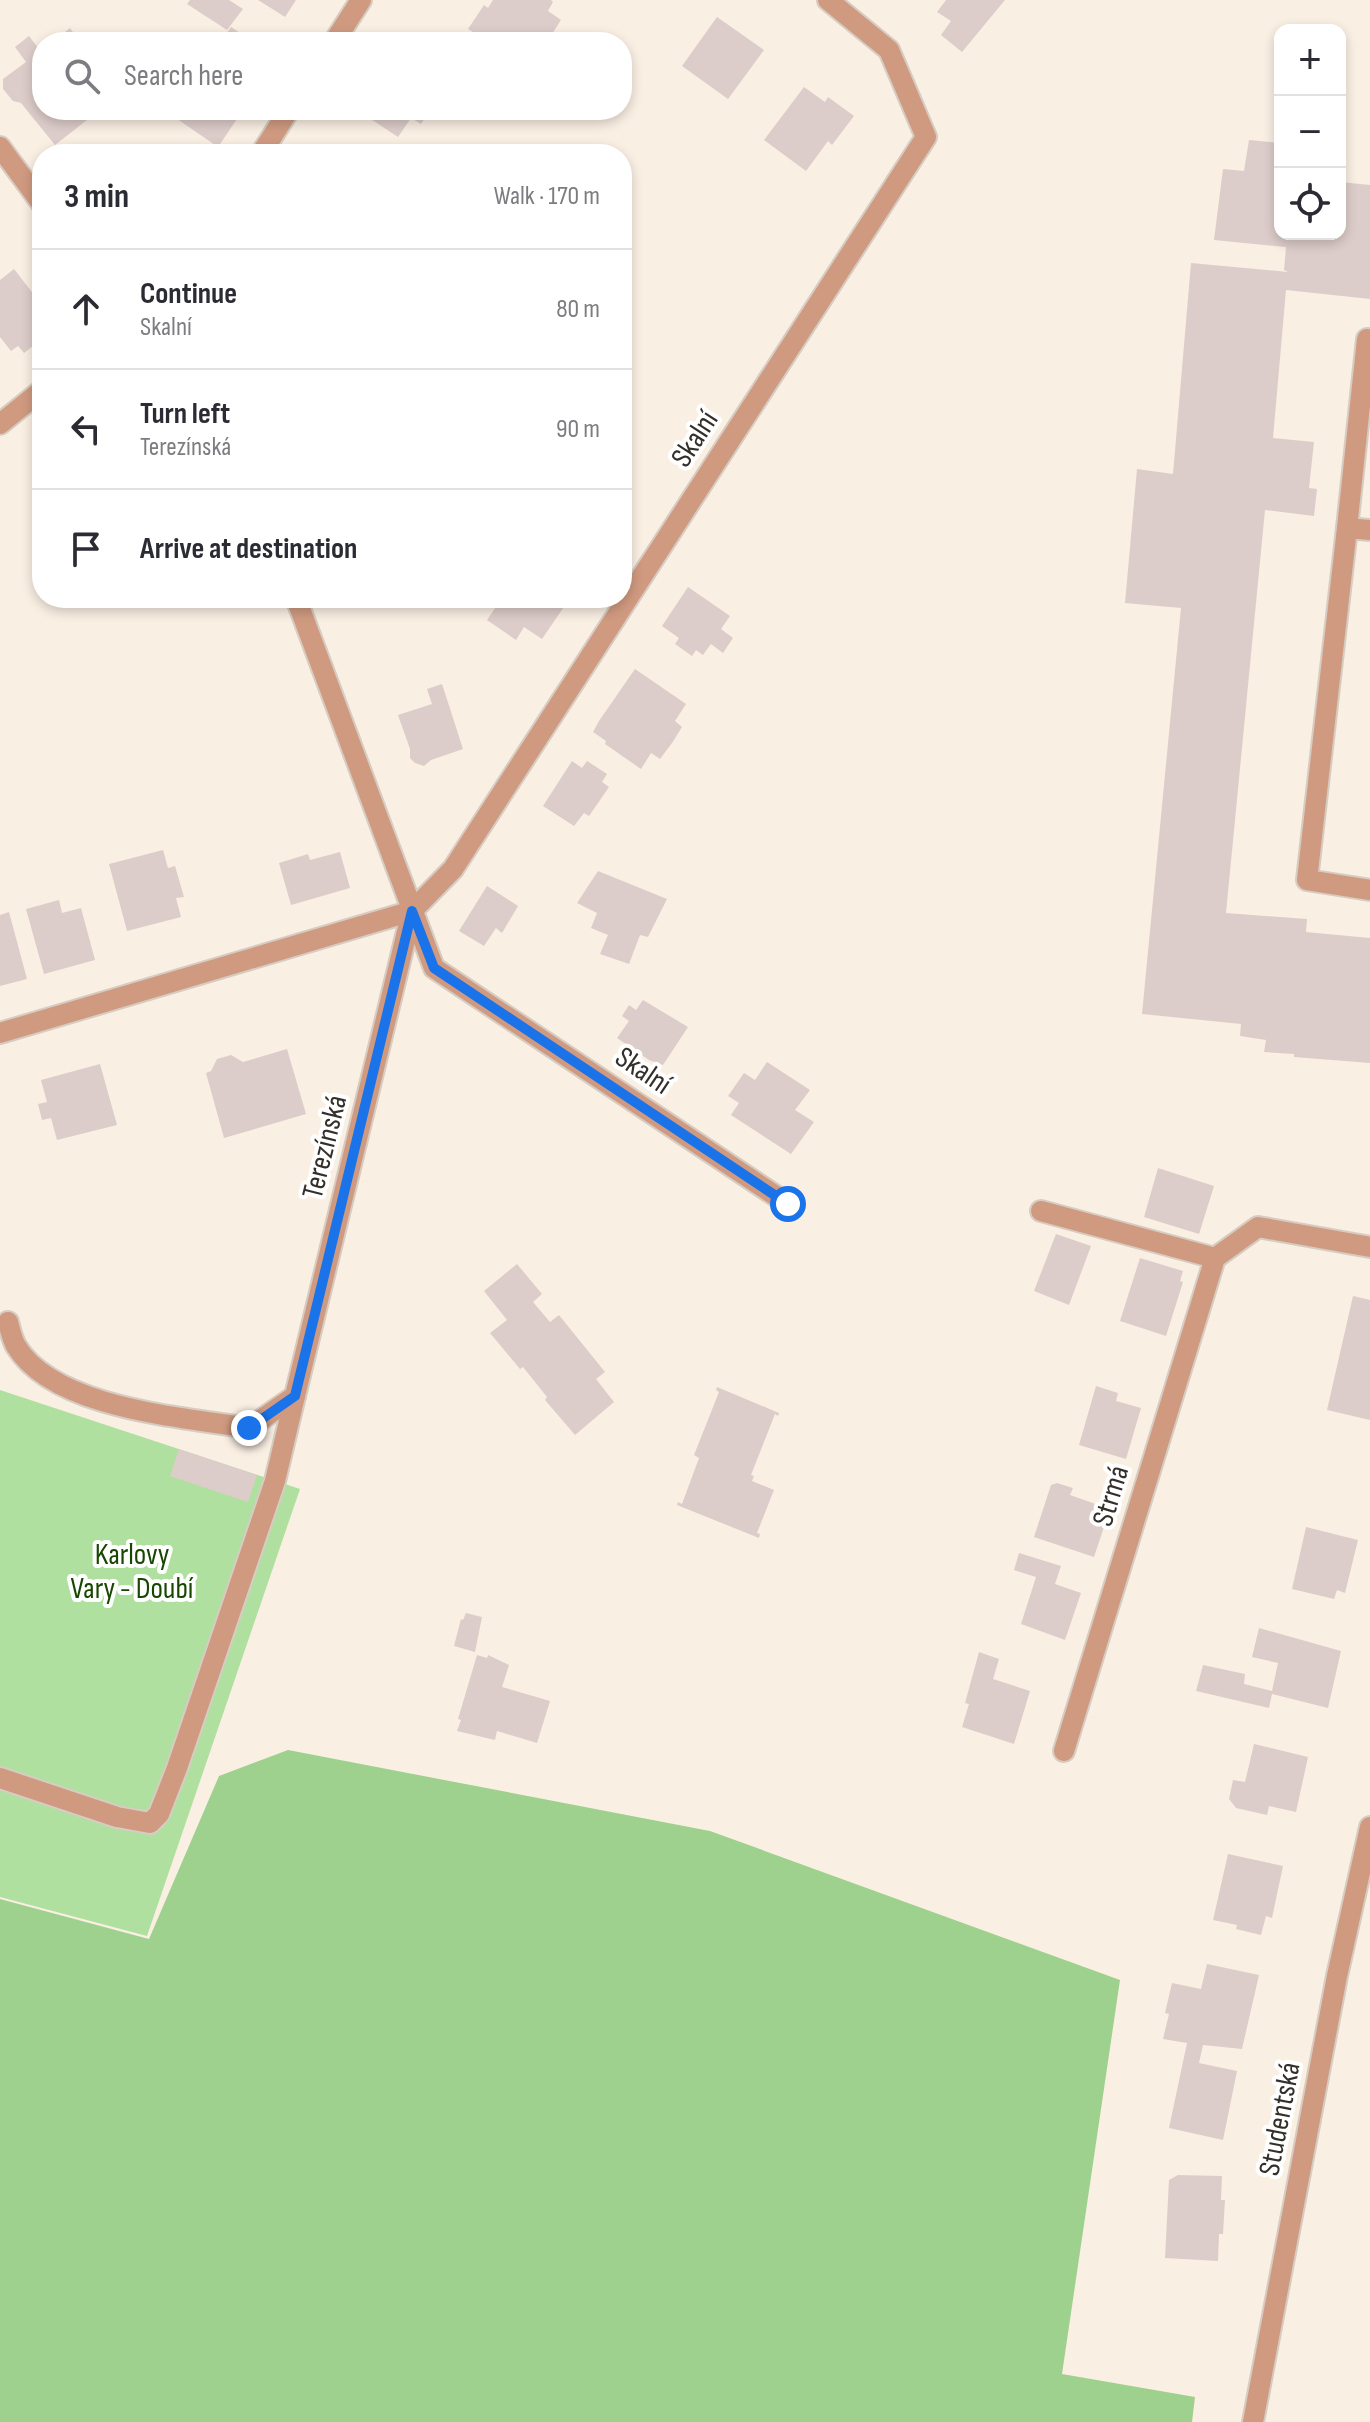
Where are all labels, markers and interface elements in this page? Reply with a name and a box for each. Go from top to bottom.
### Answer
map controls [1274,24,1346,240]
button: + [1274,24,1346,96]
search box [32,32,632,120]
icon: search [60,54,104,98]
text: Search here [124,58,243,94]
button: − [1274,96,1346,168]
button: locate [1274,168,1346,240]
text: 3 min [64,176,129,217]
text: Walk · 170 m [494,181,600,212]
text: Continue [140,276,237,312]
icon: ahead [64,287,108,331]
text: 80 m [556,294,600,325]
text: Skalní [140,312,192,343]
text: Turn left [140,396,230,432]
street label: Skalní [664,404,727,474]
icon: left [64,407,108,451]
text: 90 m [556,414,600,445]
text: Terezínská [140,432,231,463]
icon: arrive [64,527,108,571]
text: Arrive at destination [140,531,357,567]
street label: Skalní [608,1039,678,1103]
street label: Terezínská [295,1092,355,1202]
route start [770,1186,806,1222]
route end [231,1410,267,1446]
street label: Strmá [1085,1461,1137,1531]
park label: Karlovy Vary - Doubí [71,1537,194,1607]
street label: Studentská [1251,2059,1309,2179]

